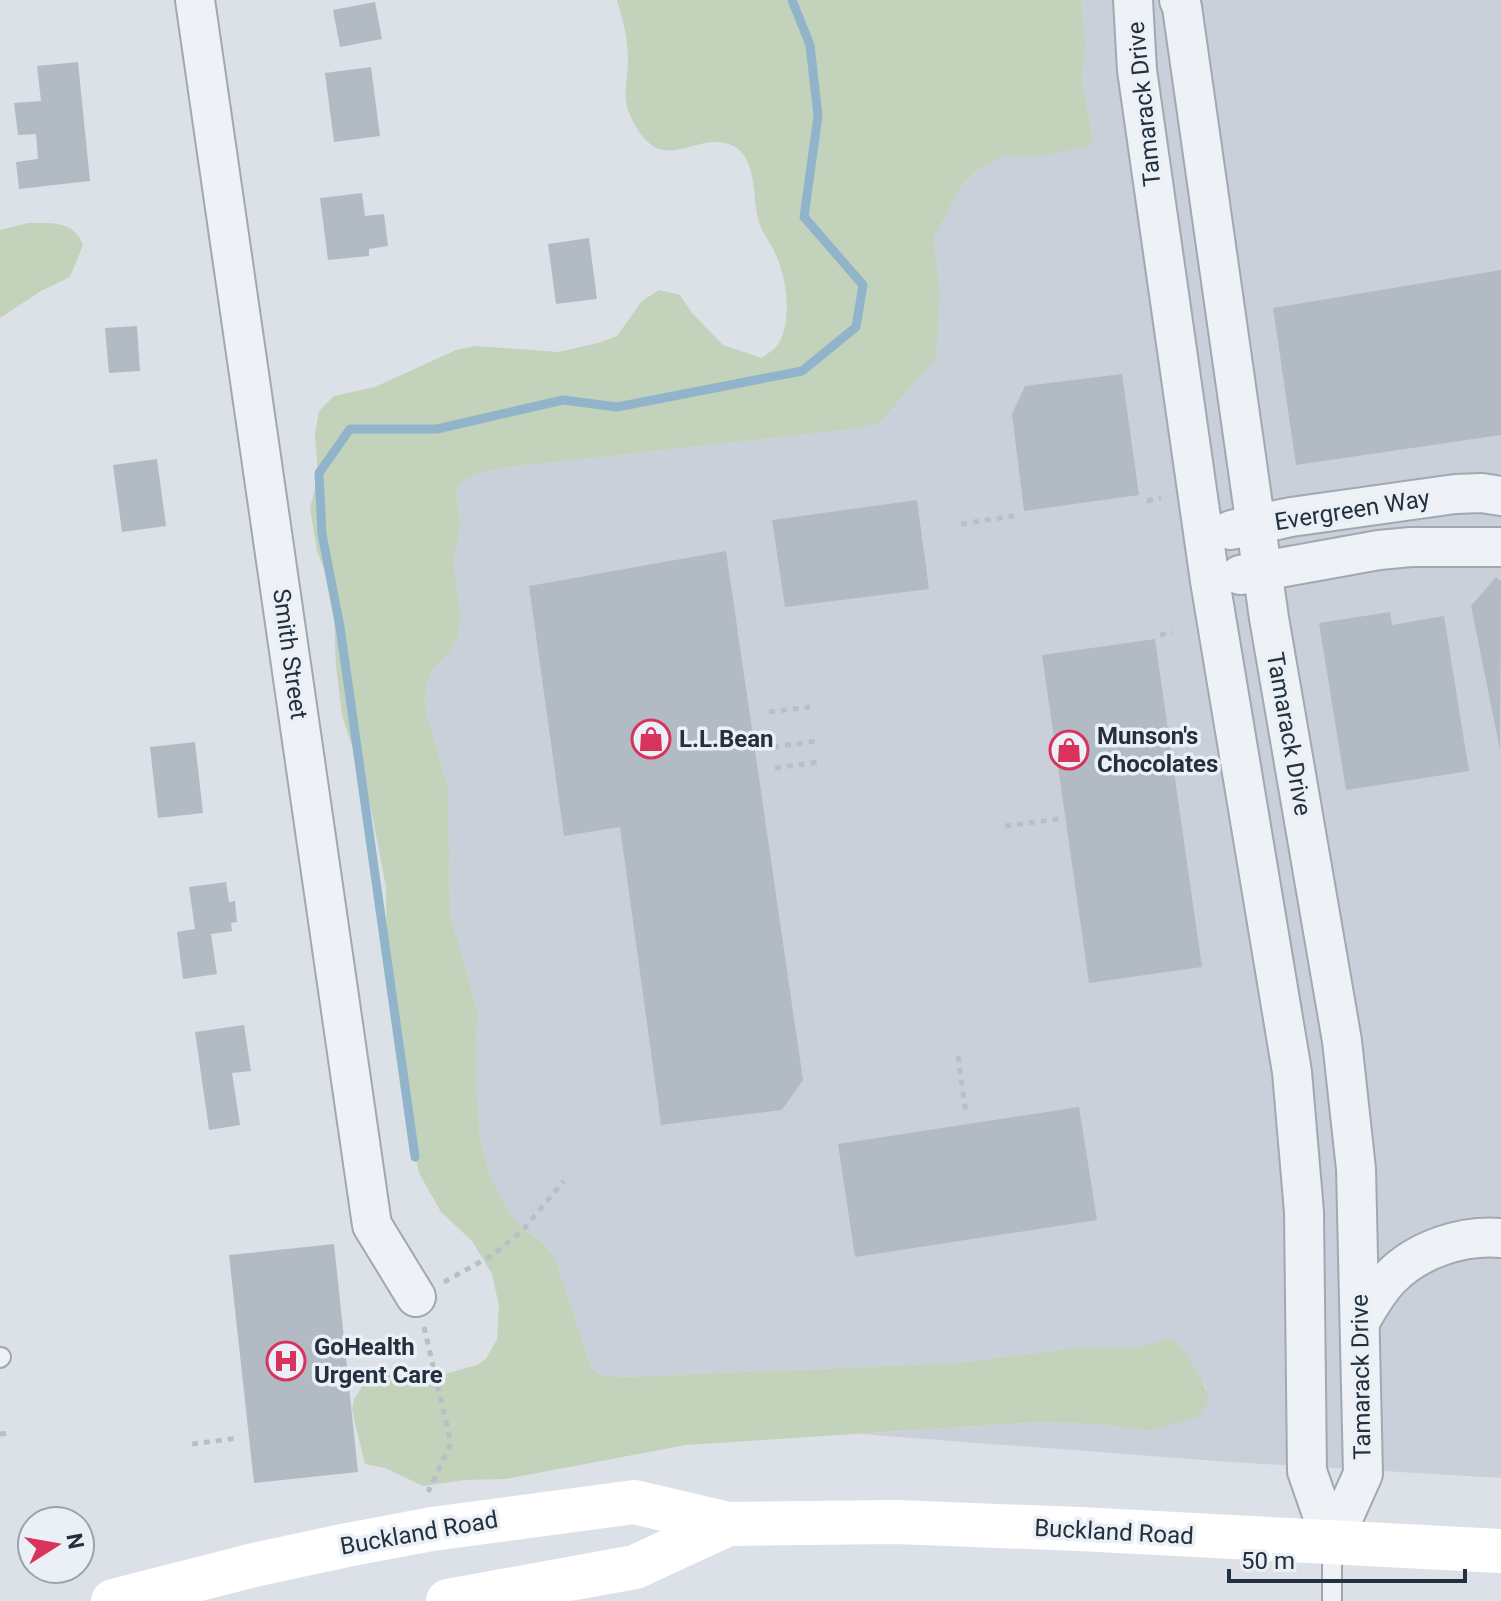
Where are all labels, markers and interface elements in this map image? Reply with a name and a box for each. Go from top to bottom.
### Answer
street label: Tamarack Drive [1121,20,1167,188]
street label: Evergreen Way [1272,484,1432,536]
street label: Smith Street [267,587,313,721]
street label: Tamarack Drive [1261,650,1317,818]
shop icon: L.L.Bean [630,718,672,760]
place label: Munson's Chocolates [1097,722,1218,778]
place label: L.L.Bean [679,725,773,753]
shop icon: Munson's Chocolates [1048,729,1090,771]
street label: Tamarack Drive [1346,1294,1376,1460]
place label: GoHealth Urgent Care [314,1333,443,1389]
hospital icon: GoHealth Urgent Care [265,1340,307,1382]
north arrow [16,1505,96,1585]
street label: Buckland Road [338,1505,500,1561]
street label: Buckland Road [1034,1514,1194,1550]
text: N [61,1531,89,1551]
scale bar [1229,1533,1465,1583]
text: 50 m [1241,1547,1295,1575]

